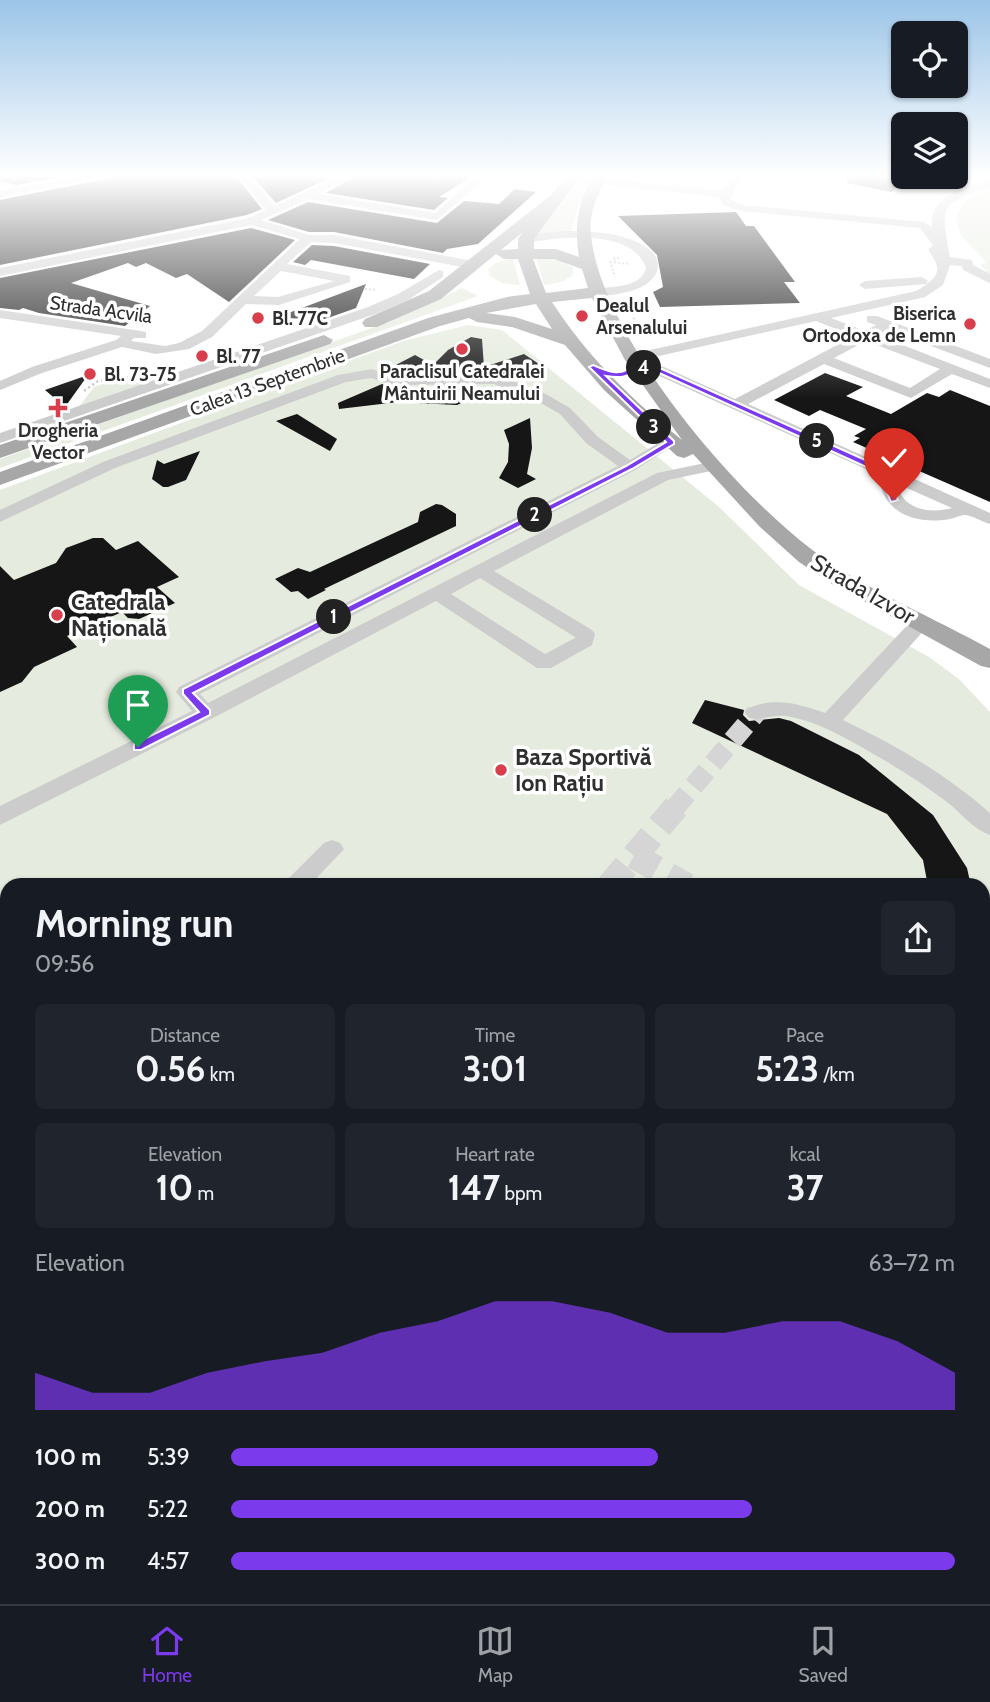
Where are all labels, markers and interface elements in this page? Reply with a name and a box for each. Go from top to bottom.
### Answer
map controls [891,21,968,189]
button: locate [891,21,968,98]
button: layers [891,112,968,189]
street label: Strada Acvila [48,291,154,328]
place label: Dealul Arsenalului [596,294,687,339]
place label: Biserica Ortodoxa de Lemn [803,302,957,347]
place label: Bl. 77C [272,307,328,330]
marker: Dealul Arsenalului [574,308,590,324]
marker: Bl. 77C [250,310,266,326]
marker: Biserica Ortodoxa de Lemn [962,316,978,332]
marker: Paraclisul Catedralei Mântuirii Neamului [454,341,470,357]
street label: Calea 13 Septembrie [186,344,348,421]
place label: Bl. 77 [216,345,261,368]
marker: Bl. 77 [194,348,210,364]
pin: 4 [626,350,662,386]
text: 4 [638,356,649,379]
place label: Paraclisul Catedralei Mântuirii Neamului [379,360,545,405]
place label: Bl. 73-75 [104,363,177,386]
marker: Bl. 73-75 [82,366,98,382]
marker: Drogheria Vector [50,400,66,416]
pin: 3 [636,410,672,444]
text: 3 [648,415,659,438]
place label: Drogheria Vector [18,419,99,464]
pin: 5 [800,424,834,458]
pin [864,428,924,500]
text: 5 [811,429,822,452]
icon: check [875,439,913,477]
pin: 2 [518,498,552,532]
text: 2 [529,503,540,526]
street label: Strada Izvor [806,548,921,630]
place label: Catedrala Națională [71,588,167,643]
pin: 1 [316,600,352,634]
text: 1 [330,605,337,628]
marker: Catedrala Națională [49,607,65,623]
pin [108,675,168,747]
icon: arrive [119,686,157,724]
place label: Baza Sportivă Ion Rațiu [515,743,652,798]
marker: Baza Sportivă Ion Rațiu [493,762,509,778]
text: Morning run [35,900,234,947]
button: share [881,901,955,975]
text: 09:56 [35,950,94,978]
text: Distance [150,1024,220,1047]
text: Time [475,1024,515,1047]
text: Pace [786,1024,824,1047]
text: 0.56 [135,1047,206,1090]
text: 3:01 [463,1047,527,1090]
text: 5:23 [755,1047,819,1090]
text: km [206,1063,235,1086]
text: /km [819,1063,855,1086]
text: Elevation [148,1143,222,1166]
text: Heart rate [455,1143,535,1166]
text: kcal [790,1143,820,1166]
text: 10 [156,1166,193,1209]
text: 147 [448,1166,500,1209]
text: 37 [787,1166,823,1209]
text: m [193,1182,214,1205]
text: bpm [500,1182,542,1205]
text: Elevation [35,1249,125,1277]
text: 63–72 m [868,1249,955,1277]
text: 100 m [35,1443,101,1471]
text: 5:39 [147,1443,190,1471]
text: 200 m [35,1495,105,1523]
text: 5:22 [147,1495,188,1523]
text: 300 m [35,1547,105,1575]
text: 4:57 [147,1547,189,1575]
tab: Home [142,1622,192,1687]
tab: Map [476,1622,514,1687]
tab: Saved [799,1622,848,1687]

